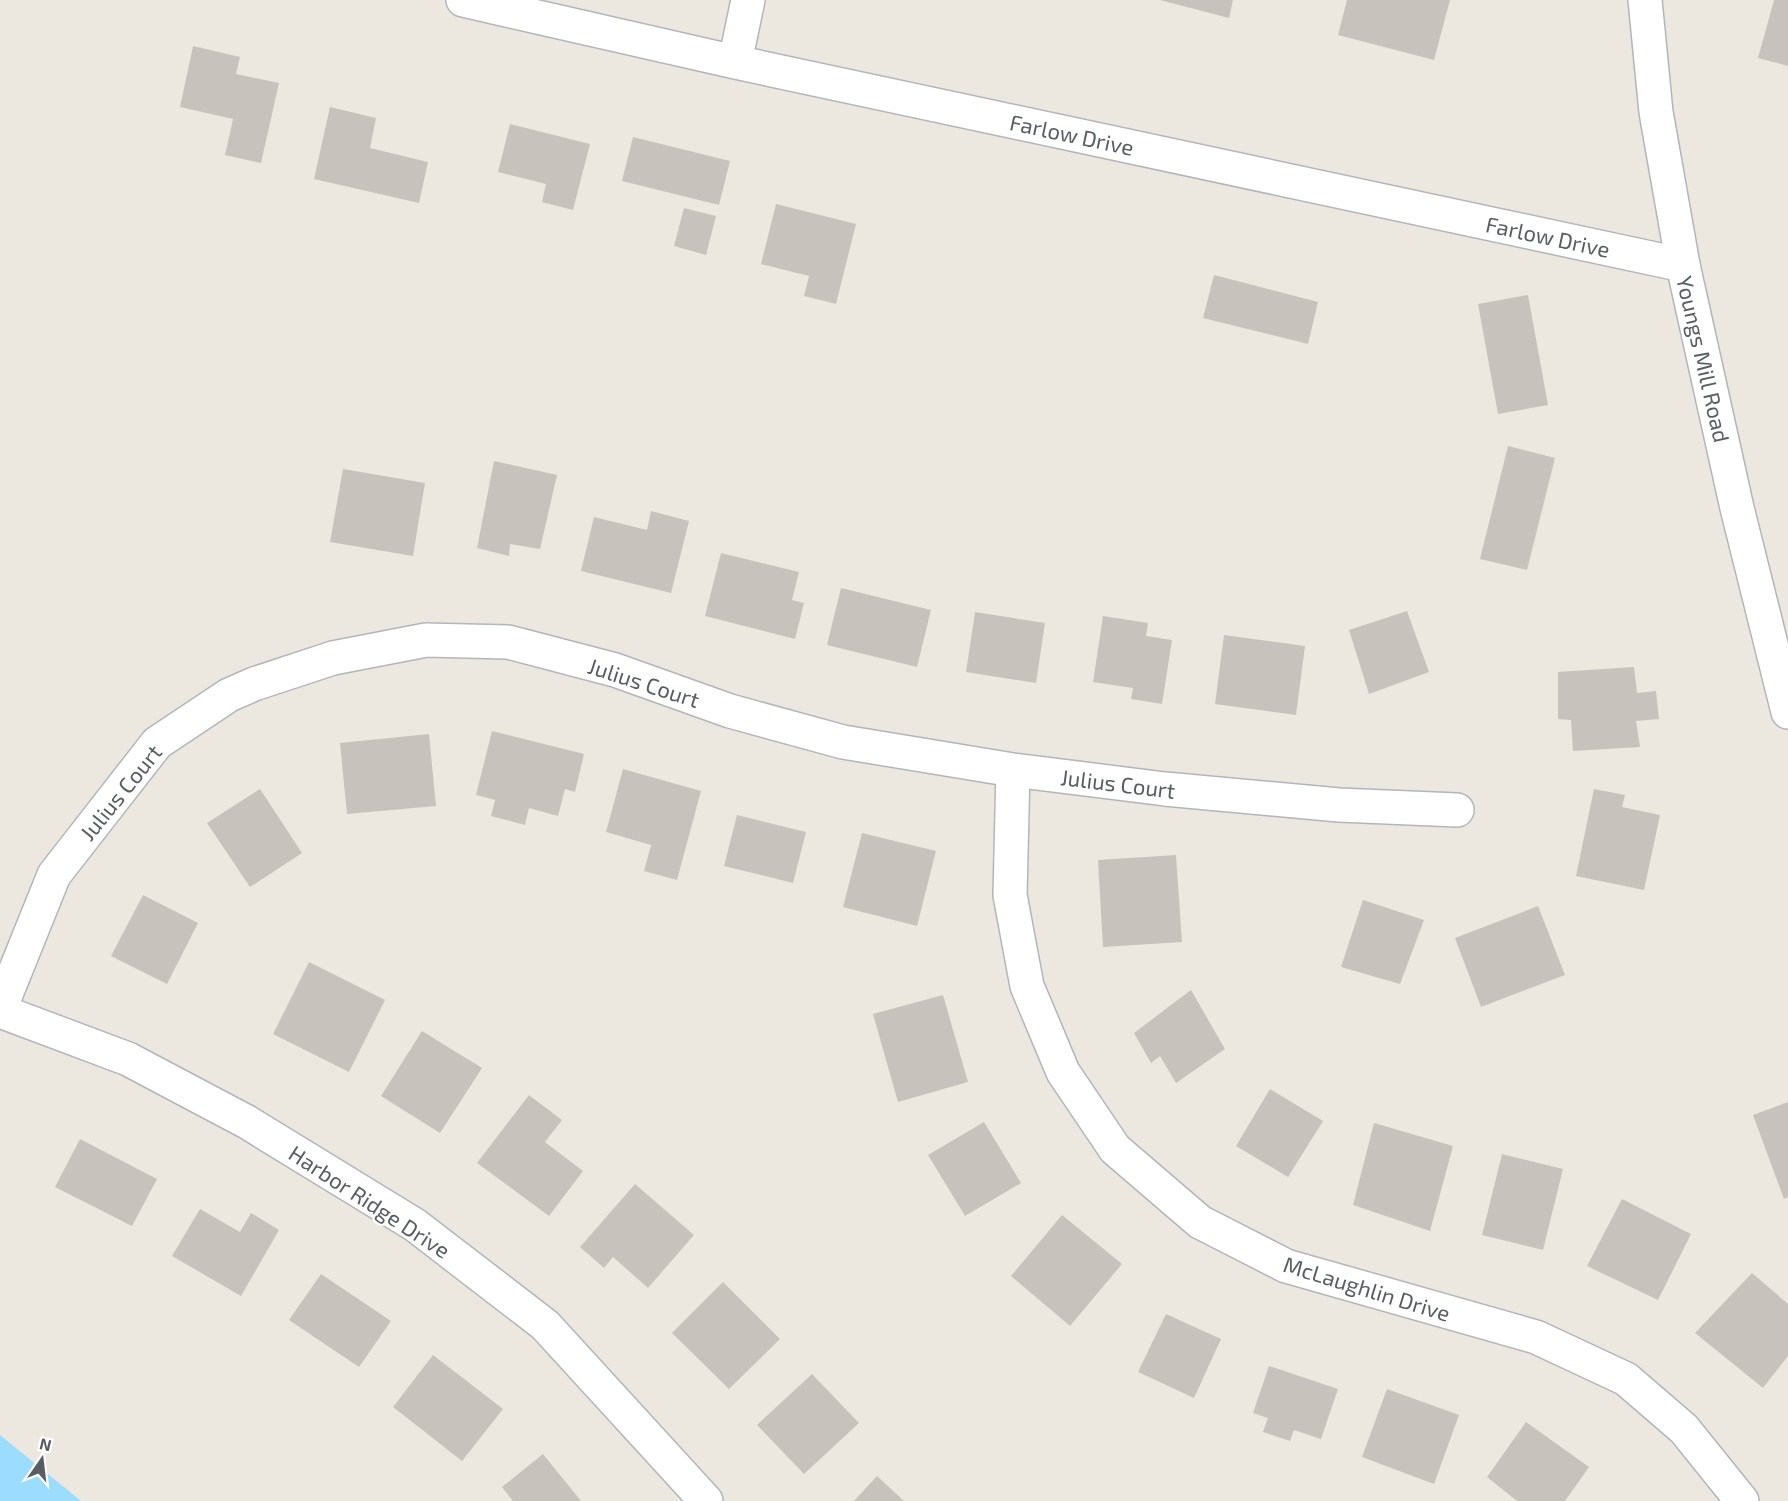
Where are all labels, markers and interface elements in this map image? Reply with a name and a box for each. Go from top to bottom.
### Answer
street label: Farlow Drive [1008,108,1136,160]
street label: Farlow Drive [1484,210,1612,262]
street label: Youngs Mill Road [1672,273,1736,445]
street label: Julius Court [585,652,703,712]
street label: Julius Court [74,739,166,845]
street label: Julius Court [1059,763,1177,803]
street label: Harbor Ridge Drive [285,1139,455,1263]
street label: McLaughlin Drive [1281,1250,1453,1326]
north arrow [12,1429,72,1489]
text: N [38,1433,54,1455]

